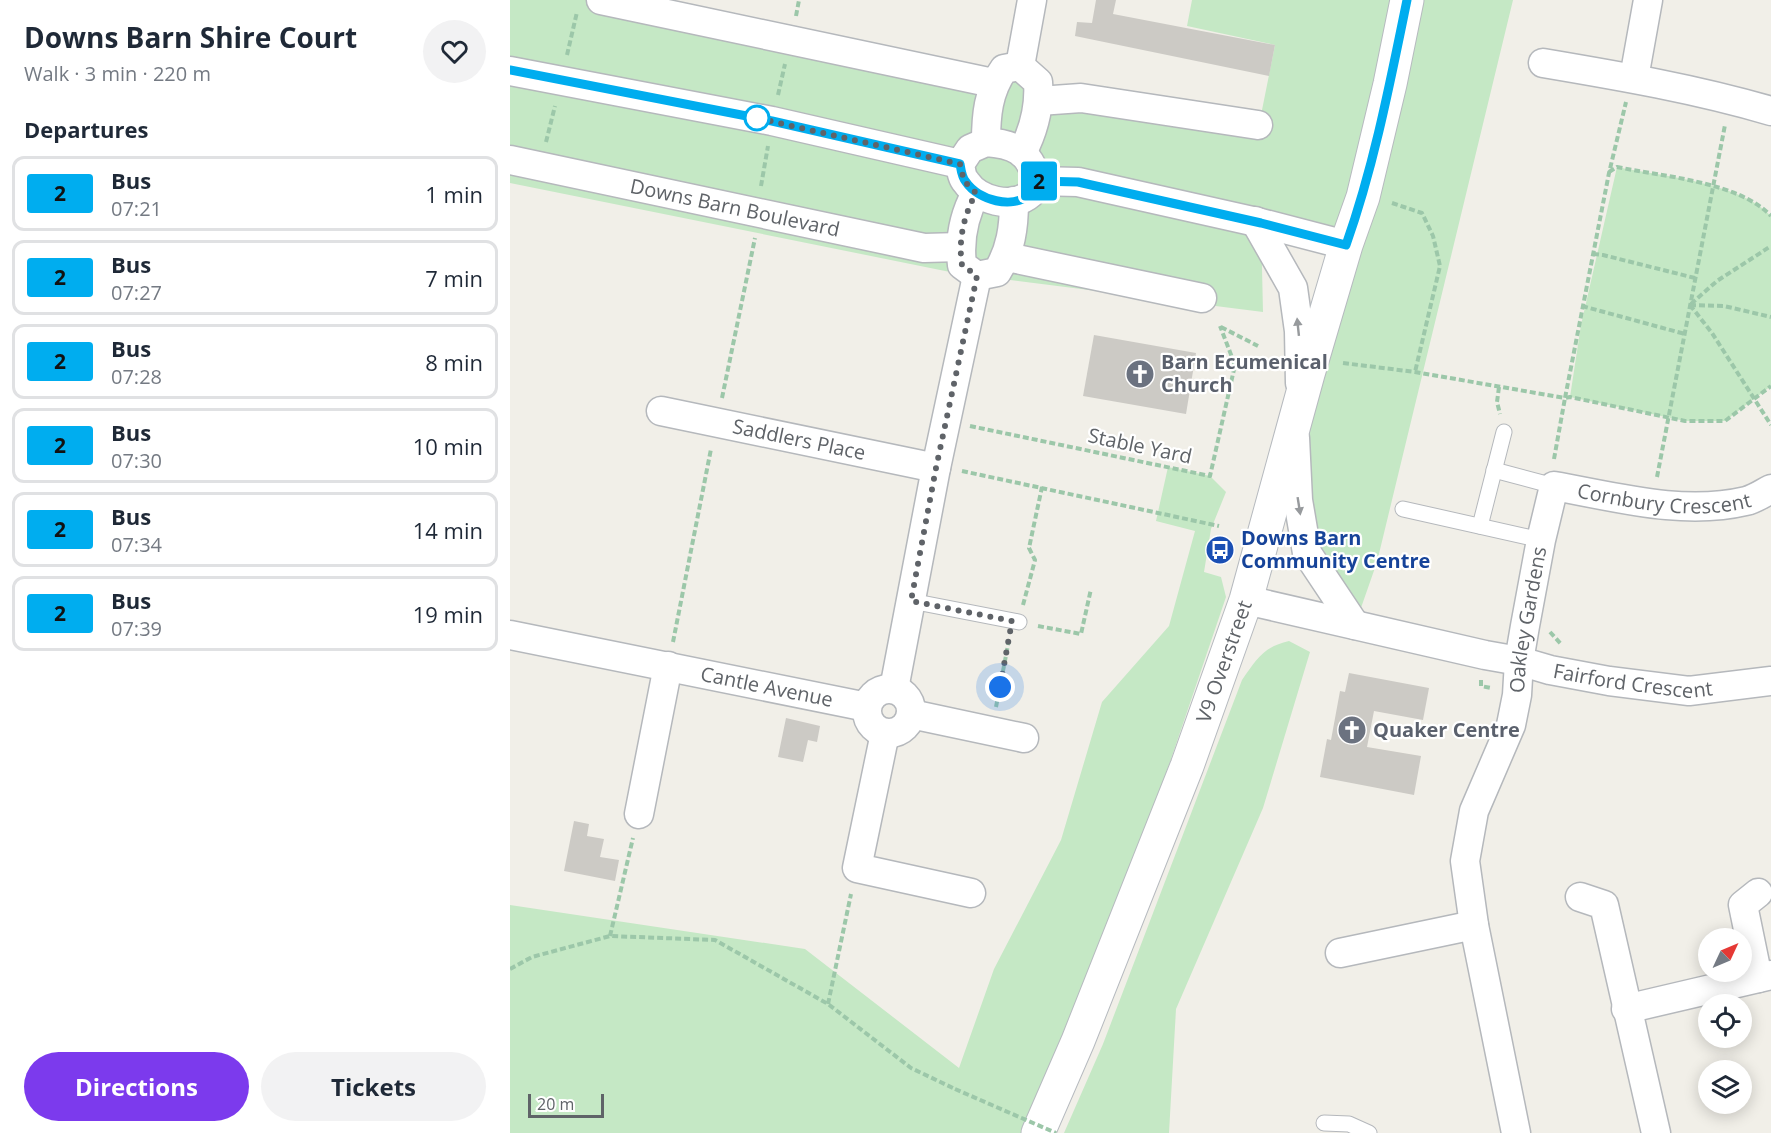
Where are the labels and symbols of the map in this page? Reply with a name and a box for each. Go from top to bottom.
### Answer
unlabelled marker [744,105,770,131]
line badge: 2 [1020,162,1058,201]
street label: Downs Barn Boulevard [628,172,842,243]
one-way arrow [1293,317,1303,336]
place label: Barn Ecumenical Church [1161,348,1328,398]
church icon: Barn Ecumenical Church [1124,358,1156,390]
street label: Saddlers Place [730,412,868,466]
street label: Stable Yard [1086,421,1195,470]
street label: Cornbury Crescent [1575,477,1754,520]
one-way arrow [1295,497,1304,516]
place label: Downs Barn Community Centre [1241,524,1430,574]
bus stop icon: Downs Barn Community Centre [1204,534,1236,566]
street label: Oakley Gardens [1503,544,1553,694]
street label: V9 Overstreet [1189,597,1258,726]
street label: Fairford Crescent [1551,657,1714,704]
street label: Cantle Avenue [698,660,835,713]
your location [985,672,1015,702]
church icon: Quaker Centre [1336,714,1368,746]
place label: Quaker Centre [1373,716,1520,743]
north arrow [1698,928,1752,982]
scale bar [528,1091,604,1118]

